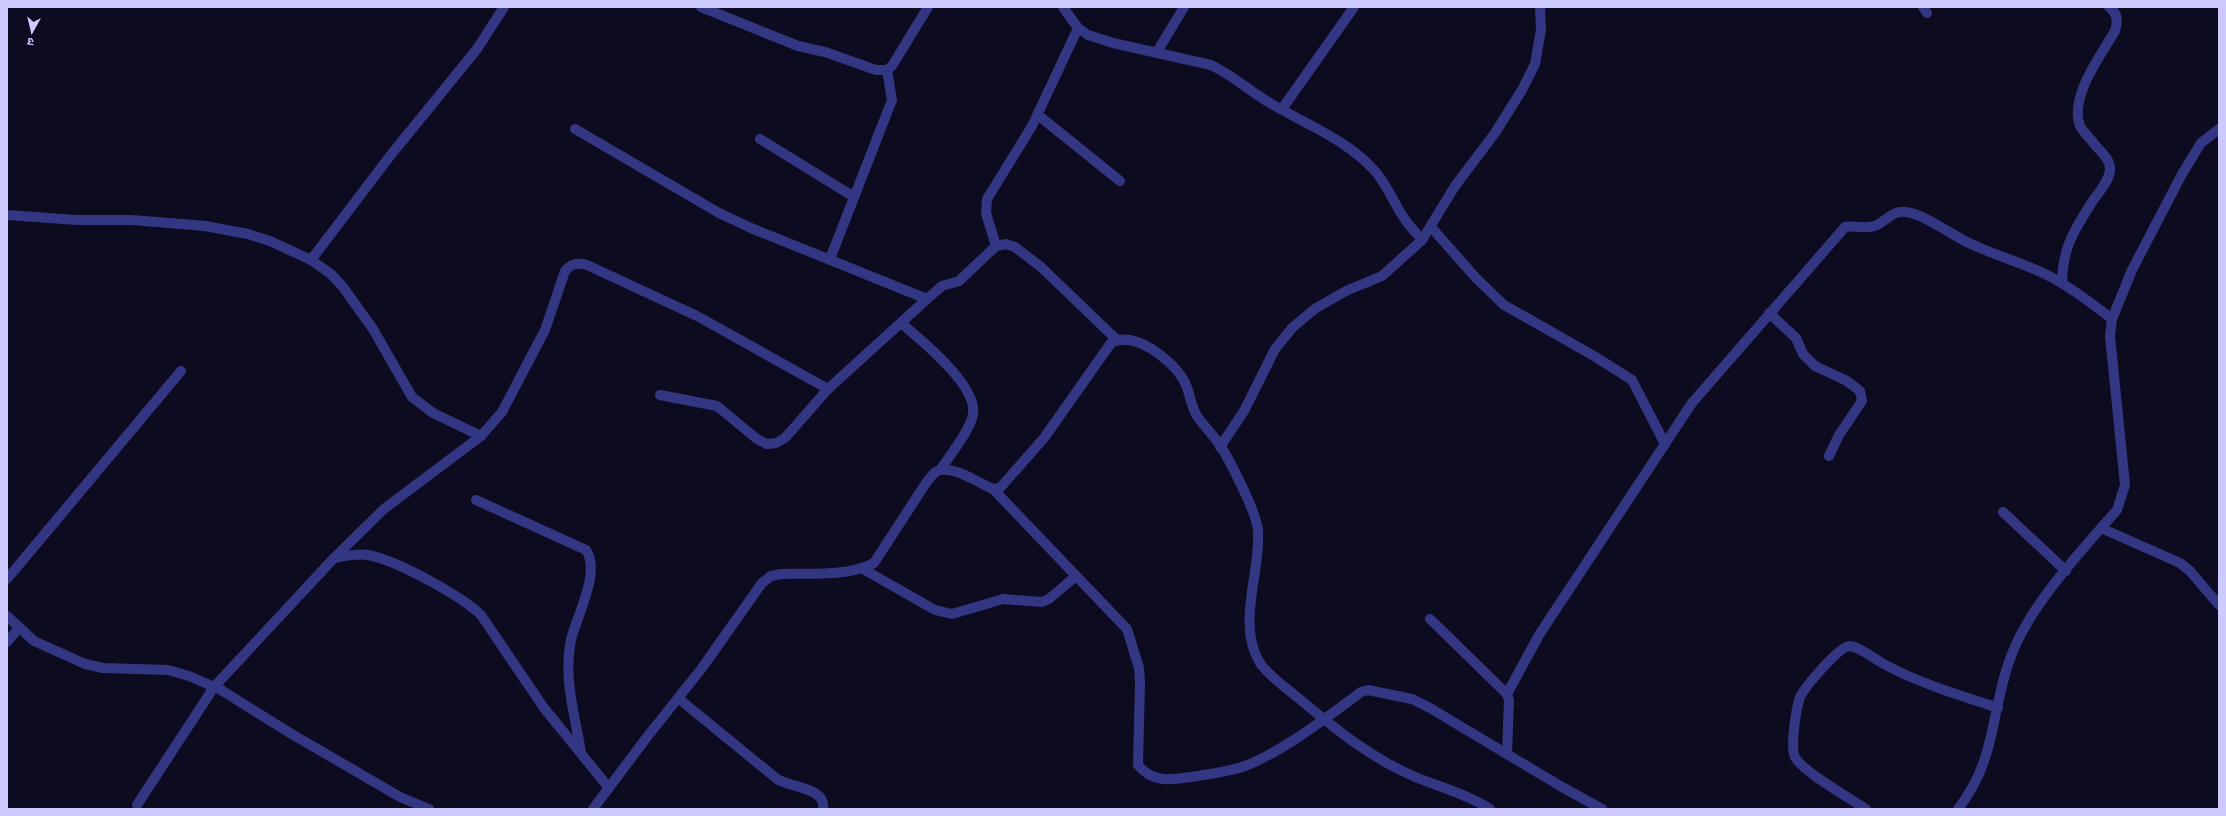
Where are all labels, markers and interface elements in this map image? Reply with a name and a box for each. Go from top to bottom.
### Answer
north arrow [12,12,52,52]
text: उ [26,34,35,50]

